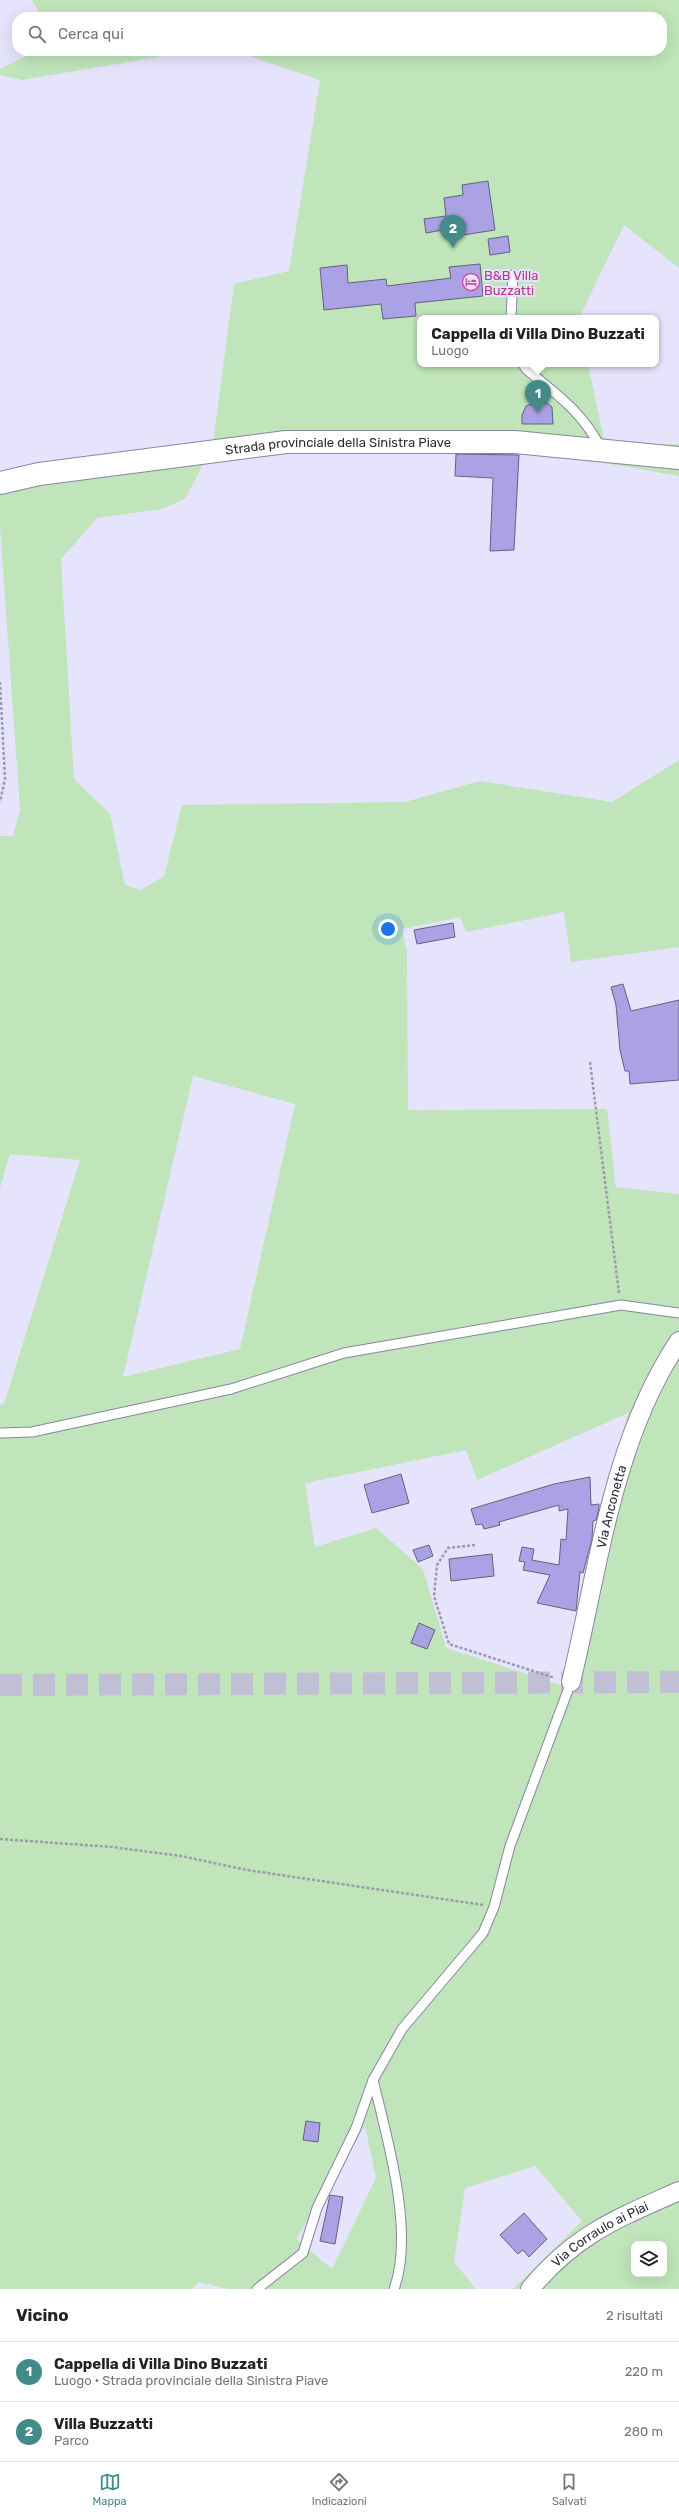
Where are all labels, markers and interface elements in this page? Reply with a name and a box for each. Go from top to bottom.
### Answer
search box [12,12,667,56]
icon: search [26,23,48,45]
text: Cerca qui [58,25,124,43]
pin: 2 [440,215,466,248]
place label: B&B Villa Buzzatti [484,268,538,298]
hotel icon: B&B Villa Buzzatti [461,272,481,292]
popup [417,315,659,367]
text: Cappella di Villa Dino Buzzati [431,325,645,343]
text: Luogo [431,343,469,358]
pin: 1 [525,380,551,413]
street label: Strada provinciale della Sinistra Piave [224,435,451,458]
your location [378,919,398,939]
street label: Via Anconetta [593,1463,630,1550]
street label: Via Corraulo ai Piai [548,2199,651,2270]
map controls [631,2241,667,2277]
button: layers [631,2241,667,2277]
text: Vicino [16,2305,69,2325]
text: 2 risultati [606,2308,663,2323]
text: Cappella di Villa Dino Buzzati [54,2355,267,2373]
text: 1 [26,2364,32,2379]
text: 220 m [625,2364,663,2379]
text: Luogo · Strada provinciale della Sinistra Piave [54,2373,328,2388]
text: Villa Buzzatti [54,2415,153,2433]
text: 2 [25,2424,33,2439]
text: 280 m [624,2424,663,2439]
text: Parco [54,2433,89,2448]
tab: Mappa [93,2471,127,2508]
tab: Indicazioni [312,2471,367,2508]
tab: Salvati [552,2471,586,2508]

